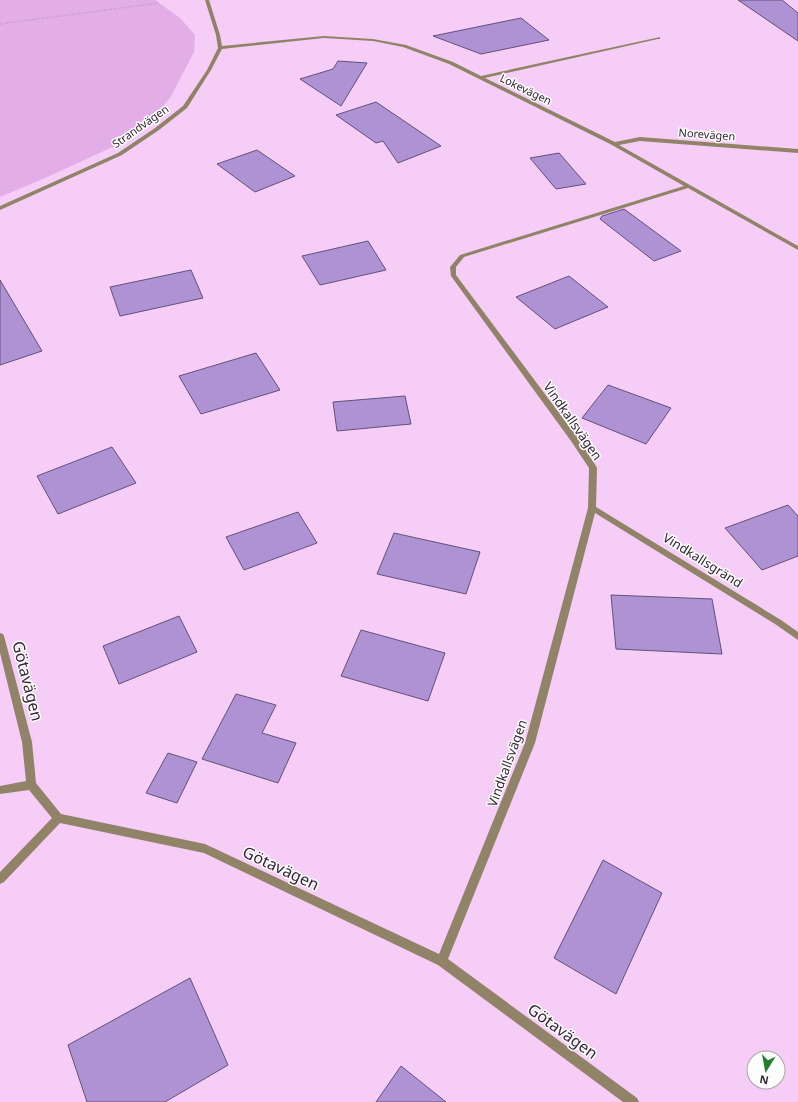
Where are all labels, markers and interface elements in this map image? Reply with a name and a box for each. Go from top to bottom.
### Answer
street label: Lokevägen [498,70,554,108]
street label: Strandvägen [109,101,171,151]
street label: Norevägen [678,125,736,143]
street label: Vindkallsvägen [539,378,607,464]
street label: Vindkallsgränd [660,528,746,592]
street label: Götavägen [7,639,49,723]
street label: Vindkallsvägen [483,717,531,809]
street label: Götavägen [239,841,323,895]
street label: Götavägen [523,998,603,1064]
north arrow [746,1050,786,1090]
text: N [758,1072,770,1089]

